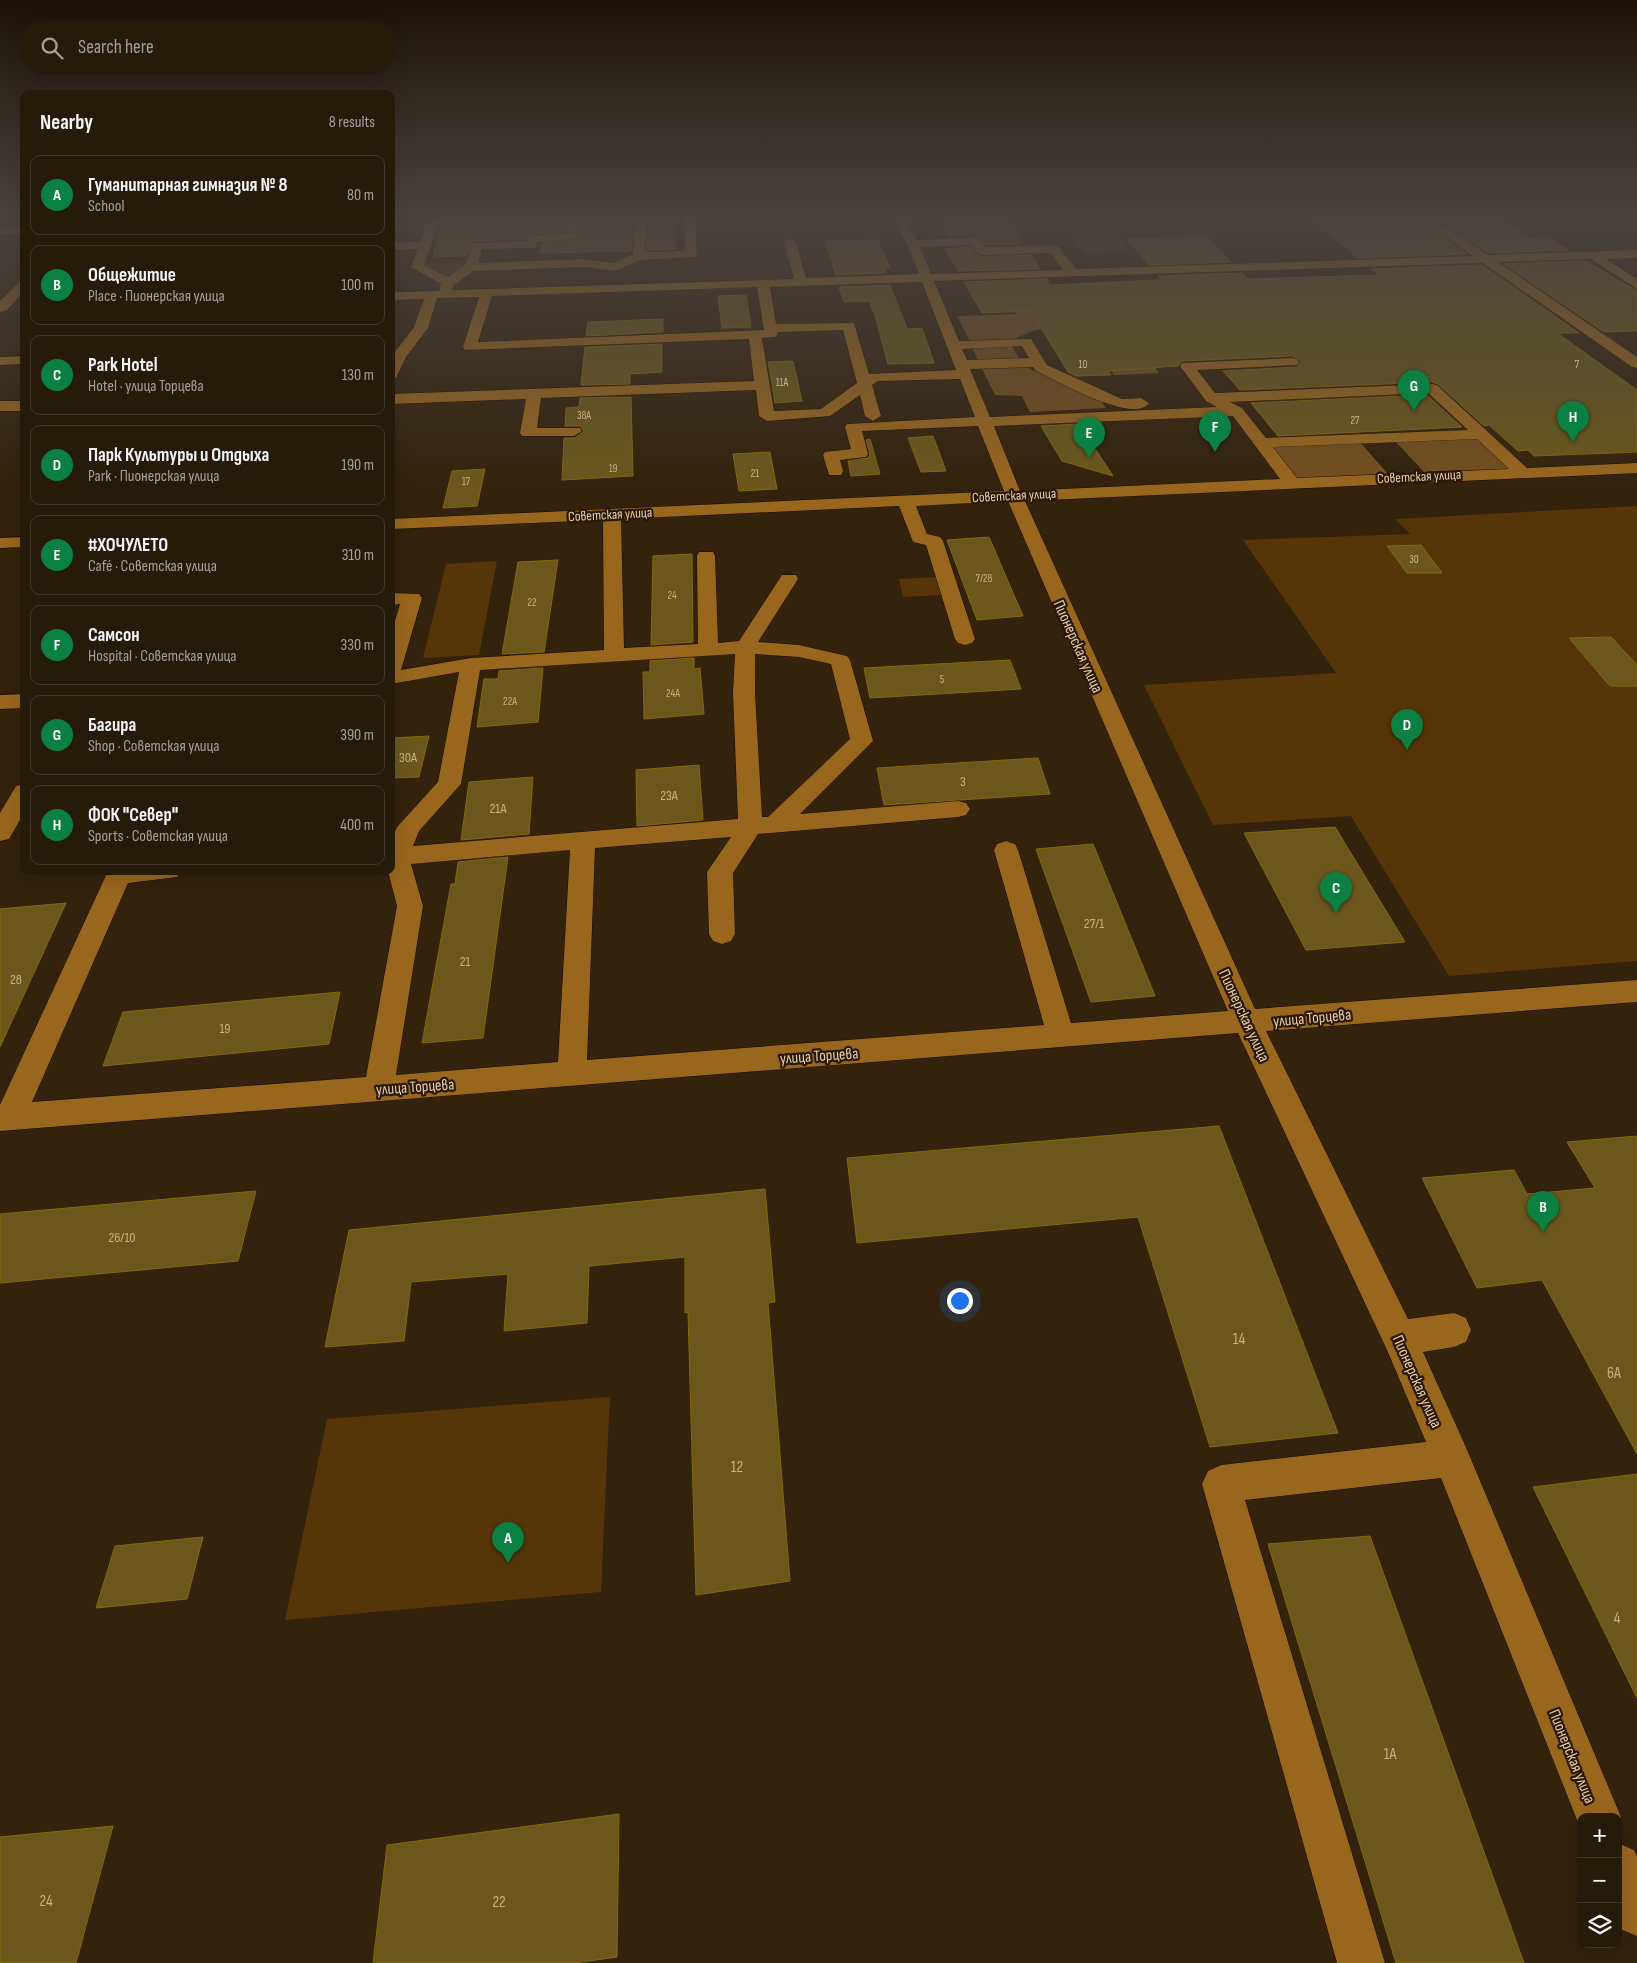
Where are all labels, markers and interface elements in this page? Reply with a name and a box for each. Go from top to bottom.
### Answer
search box [20,20,395,75]
icon: search [38,34,66,62]
text: Search here [78,36,154,59]
text: Nearby [40,110,93,135]
text: 8 results [329,113,375,132]
text: Гуманитарная гимназия № 8 [88,174,287,197]
text: A [53,186,61,205]
text: 80 m [347,186,374,205]
text: School [88,197,124,216]
text: Общежитие [88,264,176,287]
text: B [53,276,61,295]
text: 100 m [341,276,374,295]
text: Place · Пионерская улица [88,287,225,306]
text: Park Hotel [88,354,158,377]
house number: 10 [1079,358,1087,371]
house number: 7 [1575,358,1580,371]
text: C [53,366,61,385]
text: 130 m [342,366,374,385]
pin: G [1398,370,1430,411]
house number: 11А [776,376,789,389]
text: Hotel · улица Торцева [88,377,204,396]
pin: H [1557,401,1589,442]
house number: 38А [577,409,591,422]
pin: F [1199,411,1231,452]
house number: 27 [1351,414,1360,427]
pin: E [1073,417,1105,458]
text: Парк Культуры и Отдыха [88,444,269,467]
text: D [53,456,61,475]
text: 190 m [341,456,374,475]
house number: 19 [609,462,617,475]
street label: Советская улица [1377,466,1461,487]
text: Park · Пионерская улица [88,467,219,486]
house number: 21 [751,467,759,480]
house number: 17 [462,475,471,488]
street label: Советская улица [972,485,1056,506]
street label: Советская улица [568,504,652,525]
text: #ХОЧУЛЕТО [88,534,168,557]
text: E [54,546,60,565]
text: 310 m [342,546,374,565]
house number: 30 [1409,553,1419,566]
text: Café · Советская улица [88,557,217,576]
house number: 7/28 [976,572,993,585]
house number: 24 [667,589,677,602]
house number: 22 [527,596,537,609]
street label: Пионерская улица [1049,597,1107,696]
text: Самсон [88,624,140,647]
text: F [54,636,60,655]
text: 330 m [341,636,374,655]
text: Hospital · Советская улица [88,647,237,666]
house number: 5 [940,673,944,686]
house number: 24А [666,687,680,700]
house number: 22А [503,695,517,708]
pin: D [1391,709,1423,750]
text: Багира [88,714,136,737]
text: G [53,726,61,745]
text: 390 m [340,726,374,745]
text: Shop · Советская улица [88,737,219,756]
house number: 30А [399,749,418,766]
house number: 3 [960,773,966,790]
house number: 23А [660,787,679,804]
house number: 21А [490,800,507,817]
text: ФОК "Север" [88,804,178,827]
text: H [53,816,61,835]
text: 400 m [340,816,374,835]
text: Sports · Советская улица [88,827,228,846]
pin: C [1320,872,1352,913]
house number: 27/1 [1084,915,1104,932]
house number: 21 [460,953,470,970]
street label: Пионерская улица [1214,966,1273,1065]
house number: 28 [10,971,22,988]
street label: улица Торцева [1272,1006,1352,1031]
house number: 19 [219,1020,231,1037]
street label: улица Торцева [779,1044,859,1069]
street label: улица Торцева [375,1075,455,1100]
pin: B [1527,1191,1559,1232]
house number: 26/10 [108,1229,136,1246]
your location [947,1288,973,1314]
house number: 14 [1233,1330,1245,1349]
street label: Пионерская улица [1388,1332,1446,1431]
house number: 6А [1607,1364,1621,1383]
house number: 12 [731,1458,743,1477]
pin: A [492,1522,524,1563]
house number: 4 [1614,1609,1621,1628]
street label: Пионерская улица [1544,1707,1599,1806]
house number: 1А [1384,1745,1396,1764]
map controls [1577,1813,1622,1948]
button: + [1577,1813,1622,1858]
button: − [1577,1858,1622,1903]
house number: 24 [39,1892,53,1911]
house number: 22 [492,1893,506,1912]
button: layers [1577,1903,1622,1948]

